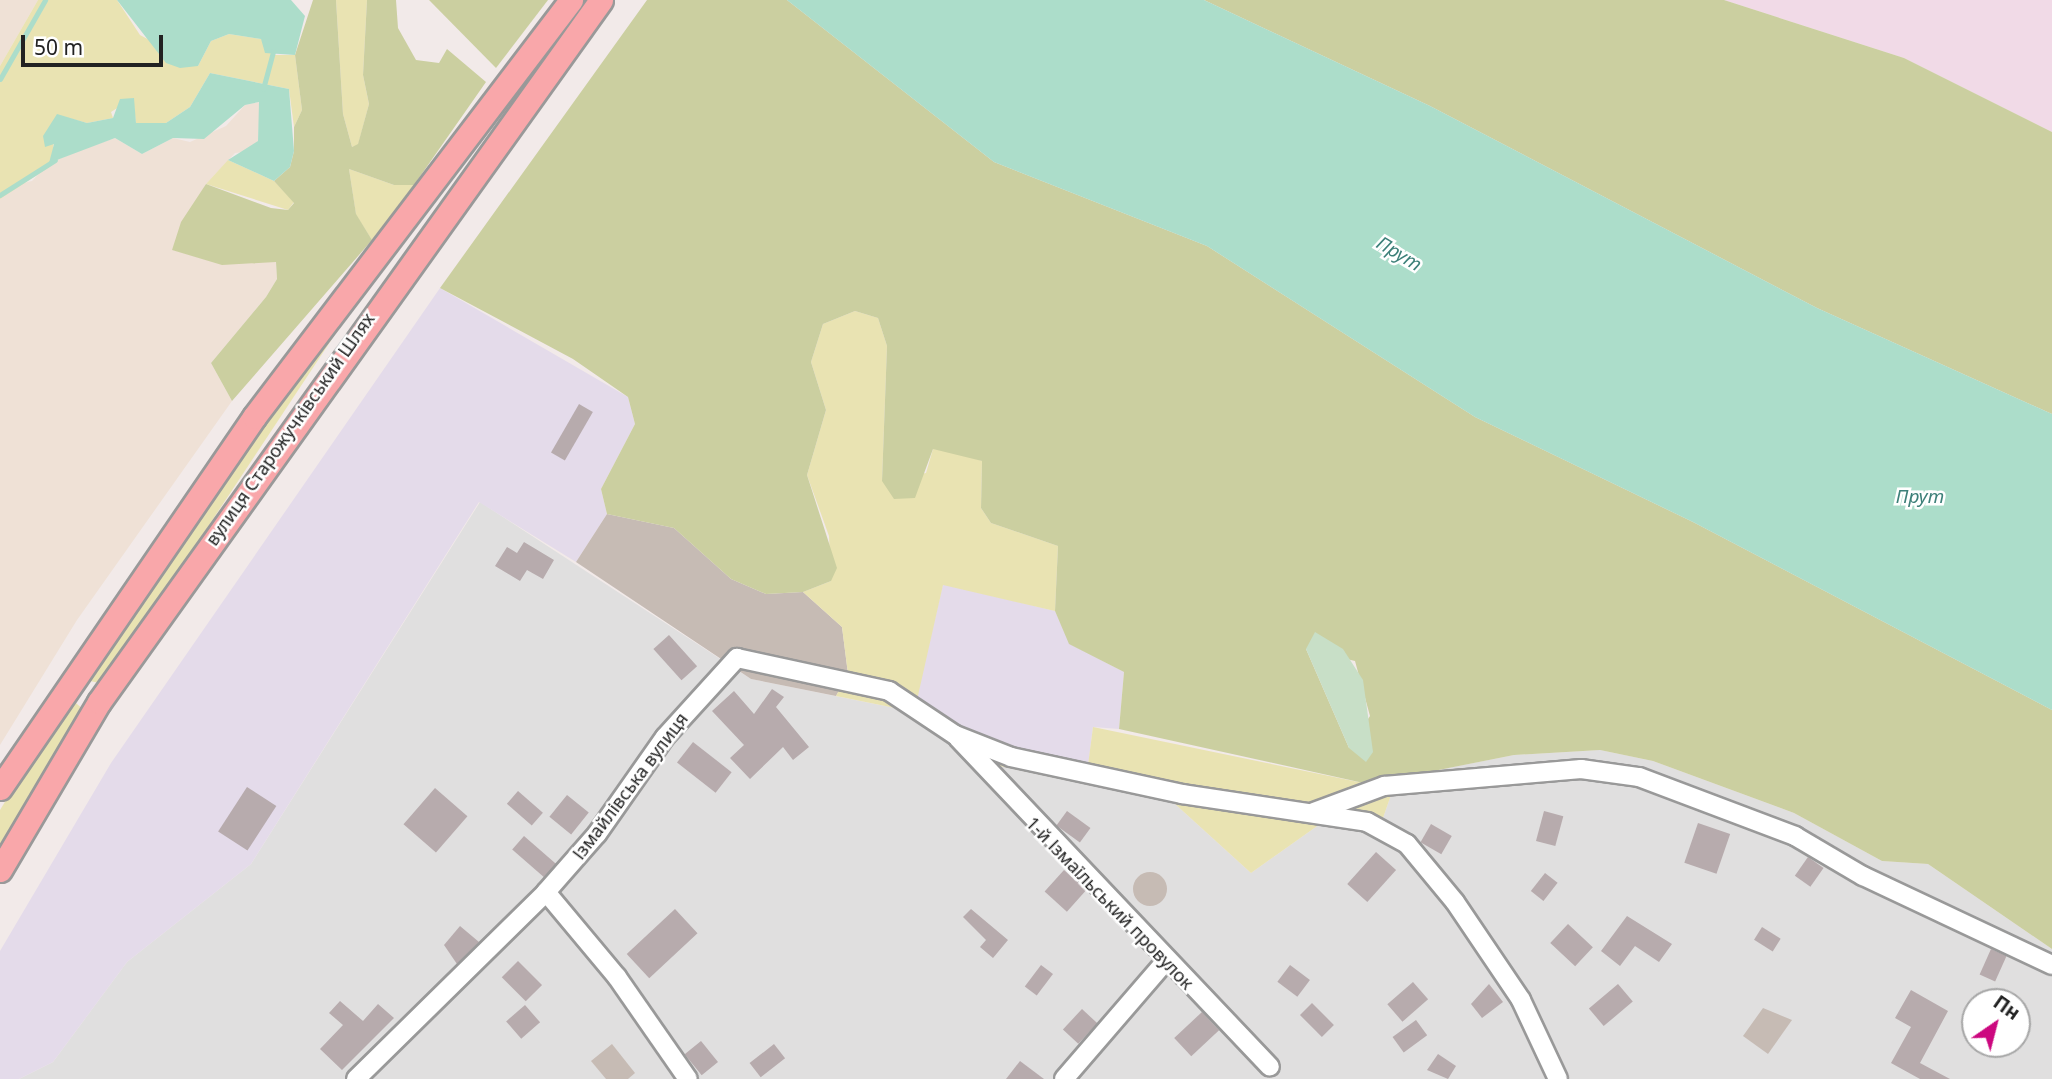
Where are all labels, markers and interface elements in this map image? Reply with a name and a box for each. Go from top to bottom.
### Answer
scale bar [24,21,166,65]
text: 50 m [34,33,83,61]
water label: Прут [1372,232,1426,276]
street label: вулиця Старожучківський Шлях [201,309,379,549]
water label: Прут [1896,486,1944,508]
street label: Ізмайлівська вулиця [568,708,692,864]
street label: 1-й Ізмаїльський провулок [1022,812,1198,994]
north arrow [1961,988,2031,1058]
text: Пн [1988,989,2025,1026]

